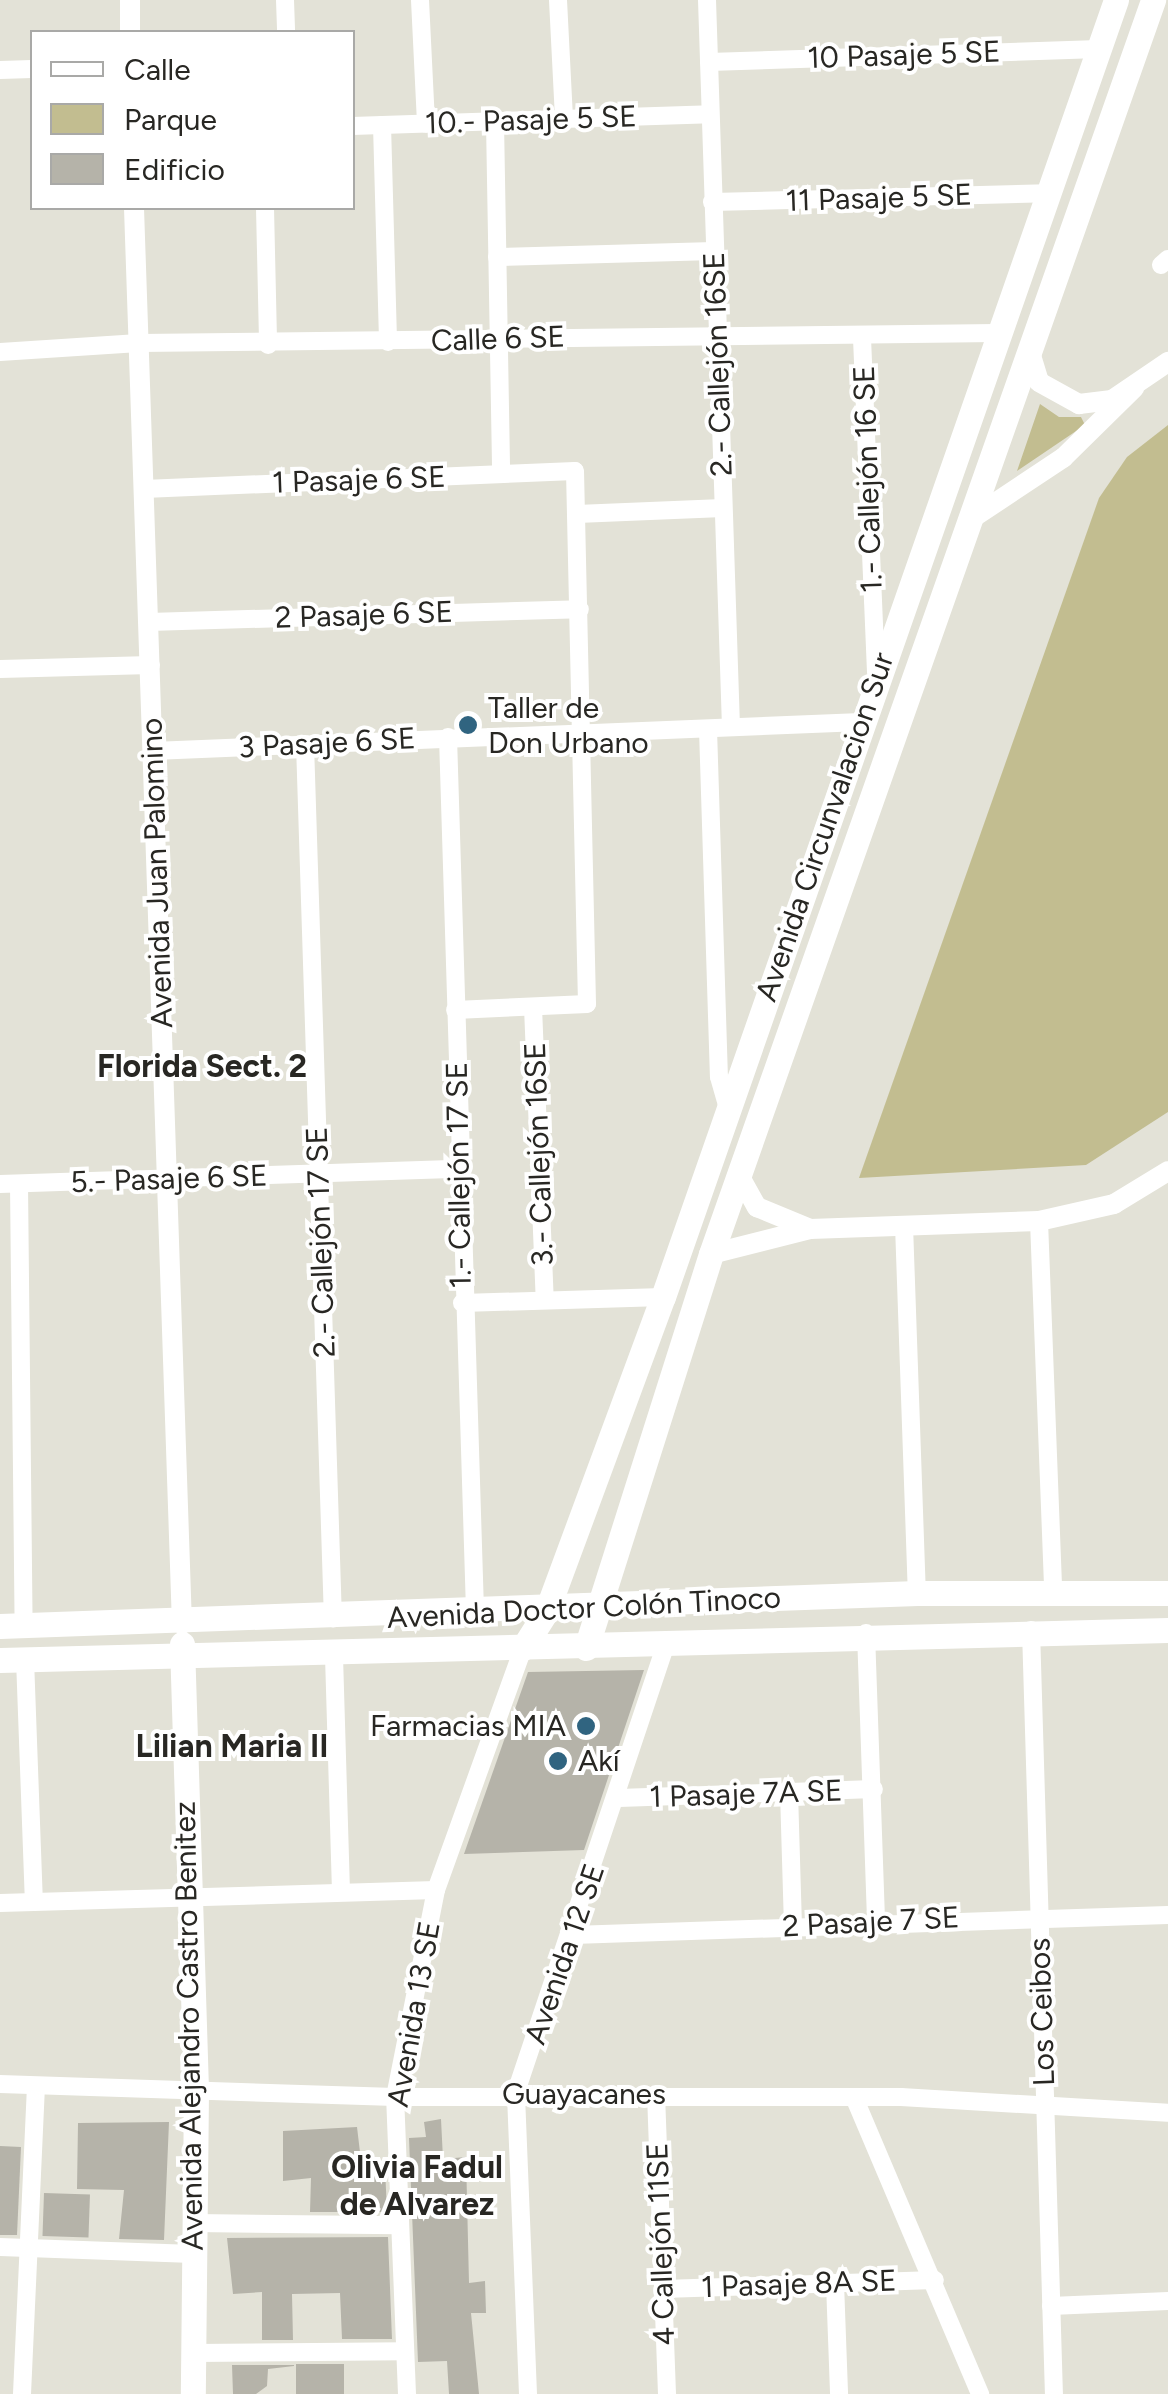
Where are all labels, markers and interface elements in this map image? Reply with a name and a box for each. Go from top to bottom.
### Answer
legend [30,30,355,210]
street label: 10 Pasaje 5 SE [807,34,1001,76]
text: Calle [124,51,191,88]
street label: 10.- Pasaje 5 SE [424,98,638,142]
text: Parque [124,101,217,138]
text: Edificio [124,151,225,188]
street label: 11 Pasaje 5 SE [785,177,973,219]
street label: 2.- Callejón 16SE [696,251,740,477]
street label: Calle 6 SE [430,319,566,359]
street label: 1.- Callejón 16 SE [846,365,890,593]
street label: 1 Pasaje 6 SE [271,459,447,501]
street label: 2 Pasaje 6 SE [274,594,454,636]
street label: Avenida Circunvalacion Sur [748,648,902,1006]
place label: Taller de Don Urbano [488,690,649,760]
marker: Taller de Don Urbano [457,714,479,736]
street label: Avenida Juan Palomino [134,717,180,1029]
street label: 3 Pasaje 6 SE [237,720,417,766]
street label: 3.- Callejón 16SE [517,1041,561,1267]
district label: Florida Sect. 2 [97,1047,307,1085]
street label: 1.- Callejón 17 SE [439,1061,479,1289]
street label: 2.- Callejón 17 SE [299,1126,343,1358]
street label: 5.- Pasaje 6 SE [70,1158,268,1200]
street label: Avenida Doctor Colón Tinoco [386,1580,782,1636]
place label: Farmacias MIA [370,1708,566,1744]
marker: Farmacias MIA [575,1715,597,1737]
district label: Lilian Maria II [136,1727,328,1765]
place label: Akí [578,1743,620,1779]
marker: Akí [547,1750,569,1772]
street label: 1 Pasaje 7A SE [649,1773,843,1815]
street label: Avenida Alejandro Castro Benitez [167,1801,211,2251]
street label: Avenida 12 SE [517,1859,613,2049]
street label: 2 Pasaje 7 SE [781,1899,961,1945]
street label: Avenida 13 SE [380,1918,448,2110]
street label: Los Ceibos [1021,1937,1063,2087]
street label: Guayacanes [502,2076,666,2112]
street label: 4 Callejón 11SE [639,2142,683,2346]
district label: Olivia Fadul de Alvarez [331,2149,503,2224]
street label: 1 Pasaje 8A SE [701,2263,897,2305]

